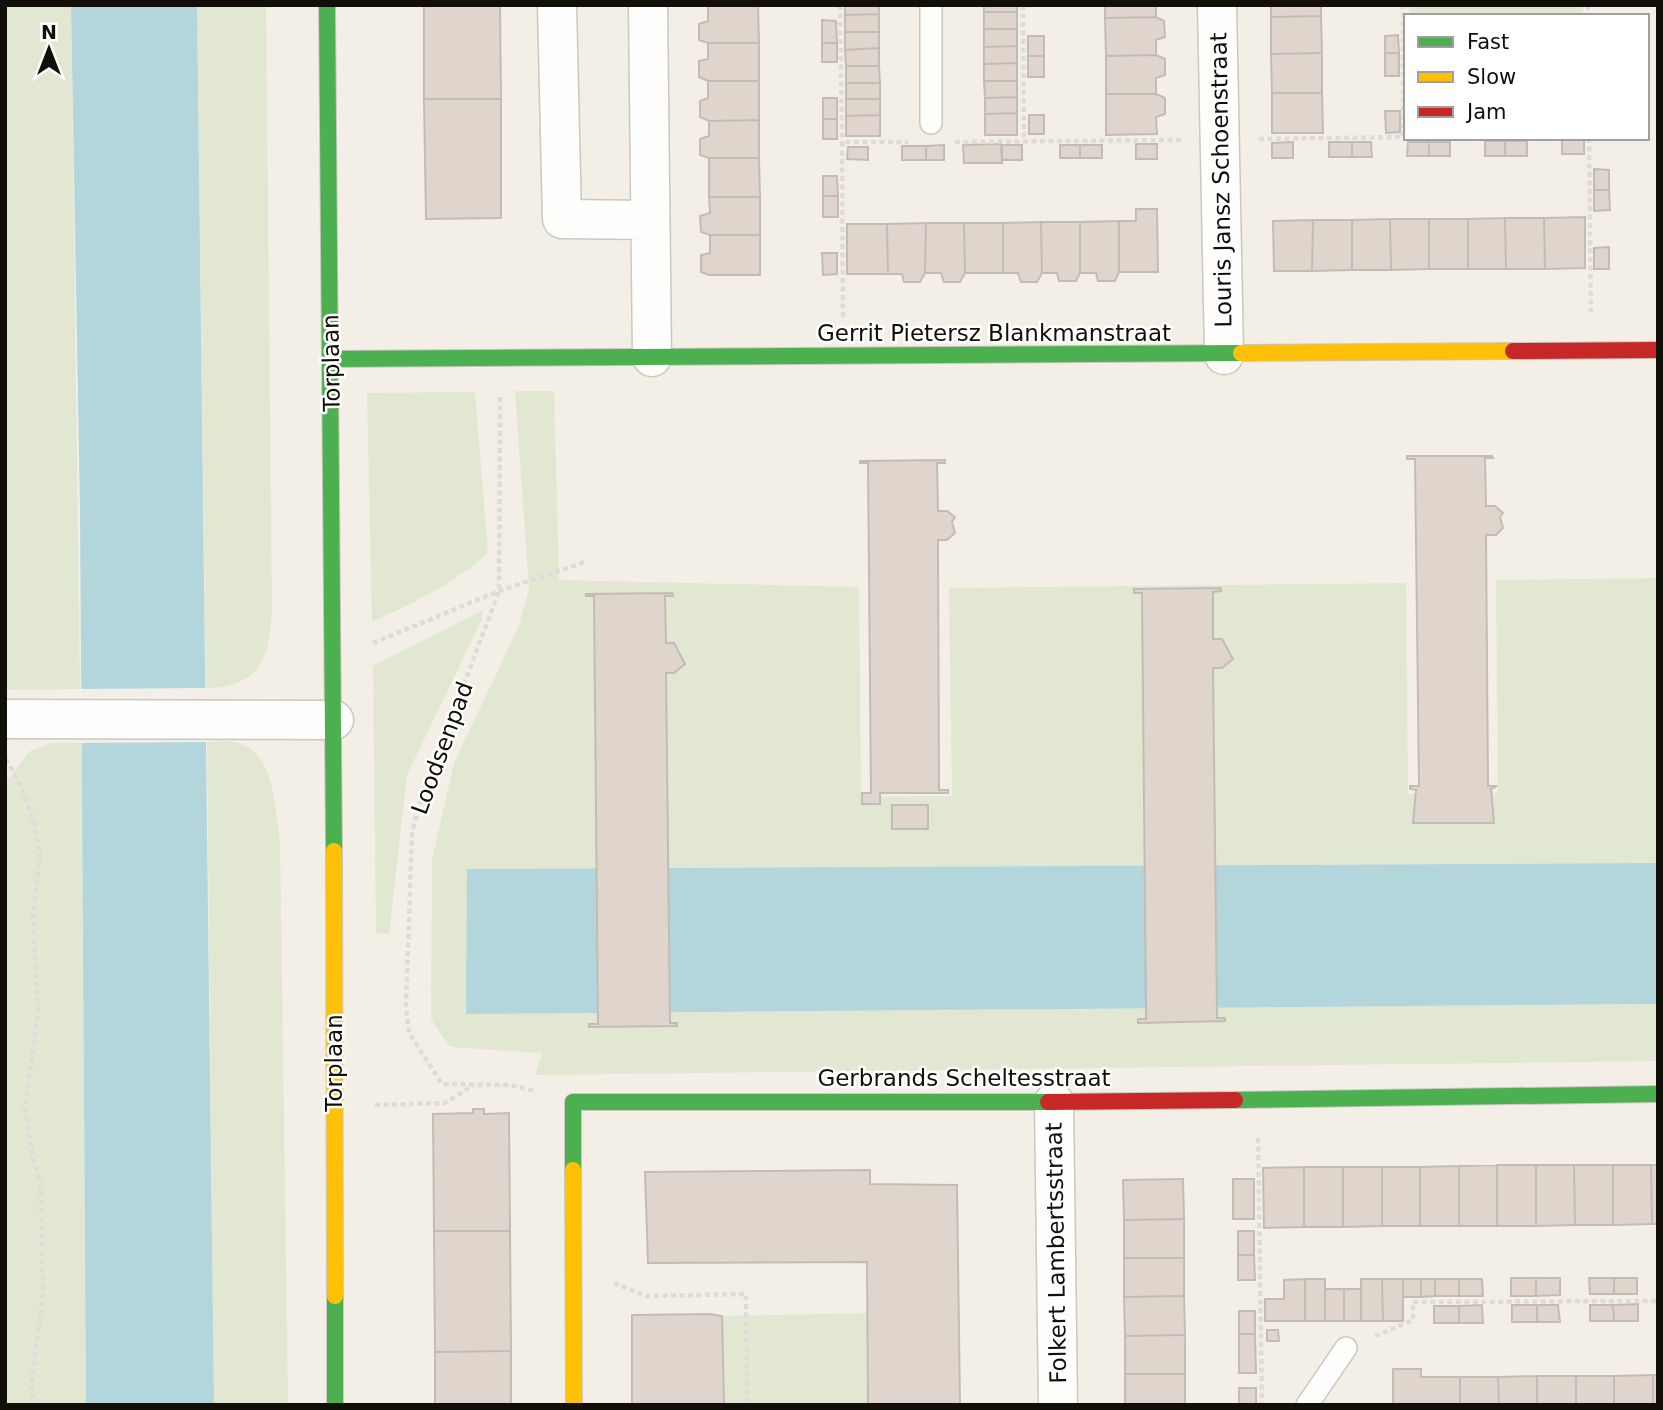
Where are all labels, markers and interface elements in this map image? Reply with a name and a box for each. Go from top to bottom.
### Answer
north arrow [14,14,84,84]
legend [1404,14,1649,140]
text: N [41,21,57,43]
text: Fast [1467,30,1509,54]
street label: Louris Jansz Schoenstraat [1205,32,1237,328]
text: Slow [1467,65,1516,89]
text: Jam [1465,100,1507,124]
street label: Torplaan [317,314,345,413]
street label: Gerrit Pietersz Blankmanstraat [817,320,1171,346]
street label: Loodsenpad [406,678,478,818]
street label: Torplaan [321,1014,347,1113]
street label: Gerbrands Scheltesstraat [817,1065,1111,1091]
street label: Folkert Lambertsstraat [1041,1122,1071,1384]

